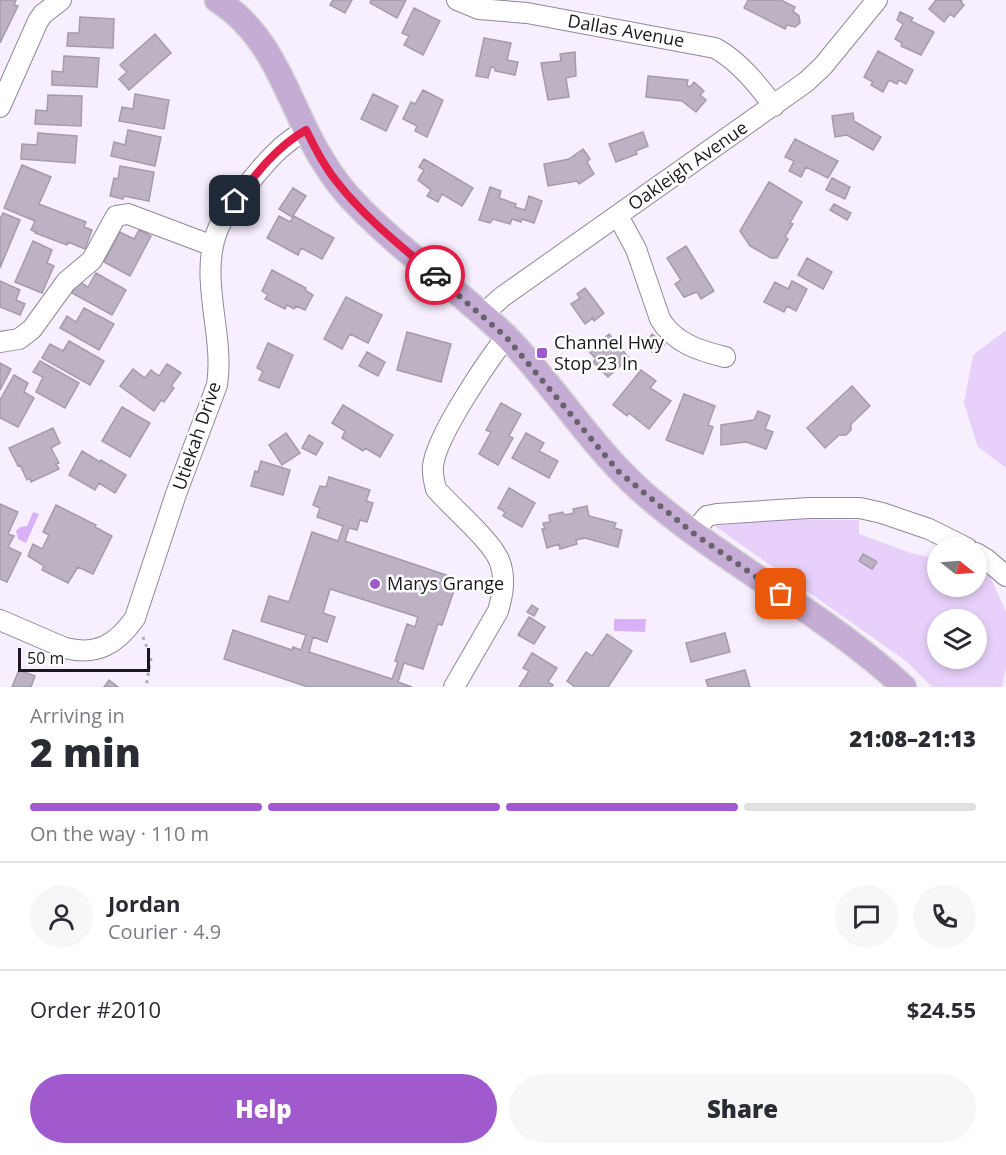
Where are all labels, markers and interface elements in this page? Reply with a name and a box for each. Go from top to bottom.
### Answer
street label: Dallas Avenue [566,8,686,52]
street label: Oakleigh Avenue [623,115,752,215]
pin [209,175,260,226]
icon: home [218,184,251,217]
courier [405,245,465,305]
icon: car [419,259,452,292]
place label: Channel Hwy Stop 23 In [554,330,665,375]
marker: Channel Hwy Stop 23 In [535,346,549,360]
street label: Utiekah Drive [166,378,226,493]
north arrow [927,537,987,597]
map controls [927,537,987,669]
pin [755,568,806,619]
place label: Marys Grange [387,571,504,595]
marker: Marys Grange [368,577,382,591]
icon: bag [764,577,797,610]
button: layers [927,609,987,669]
scale bar [18,645,150,672]
text: 50 m [27,647,64,669]
text: Arriving in [30,702,125,729]
text: 21:08–21:13 [849,723,976,753]
text: 2 min [30,725,141,778]
text: On the way · 110 m [30,820,209,847]
button: person [30,885,93,948]
button: chat [835,885,898,948]
button: phone [913,885,976,948]
text: Jordan [108,888,181,918]
text: Courier · 4.9 [108,918,221,945]
text: Order #2010 [30,994,161,1024]
text: $24.55 [907,994,976,1024]
button: Help [30,1074,497,1143]
button: Share [509,1074,976,1143]

